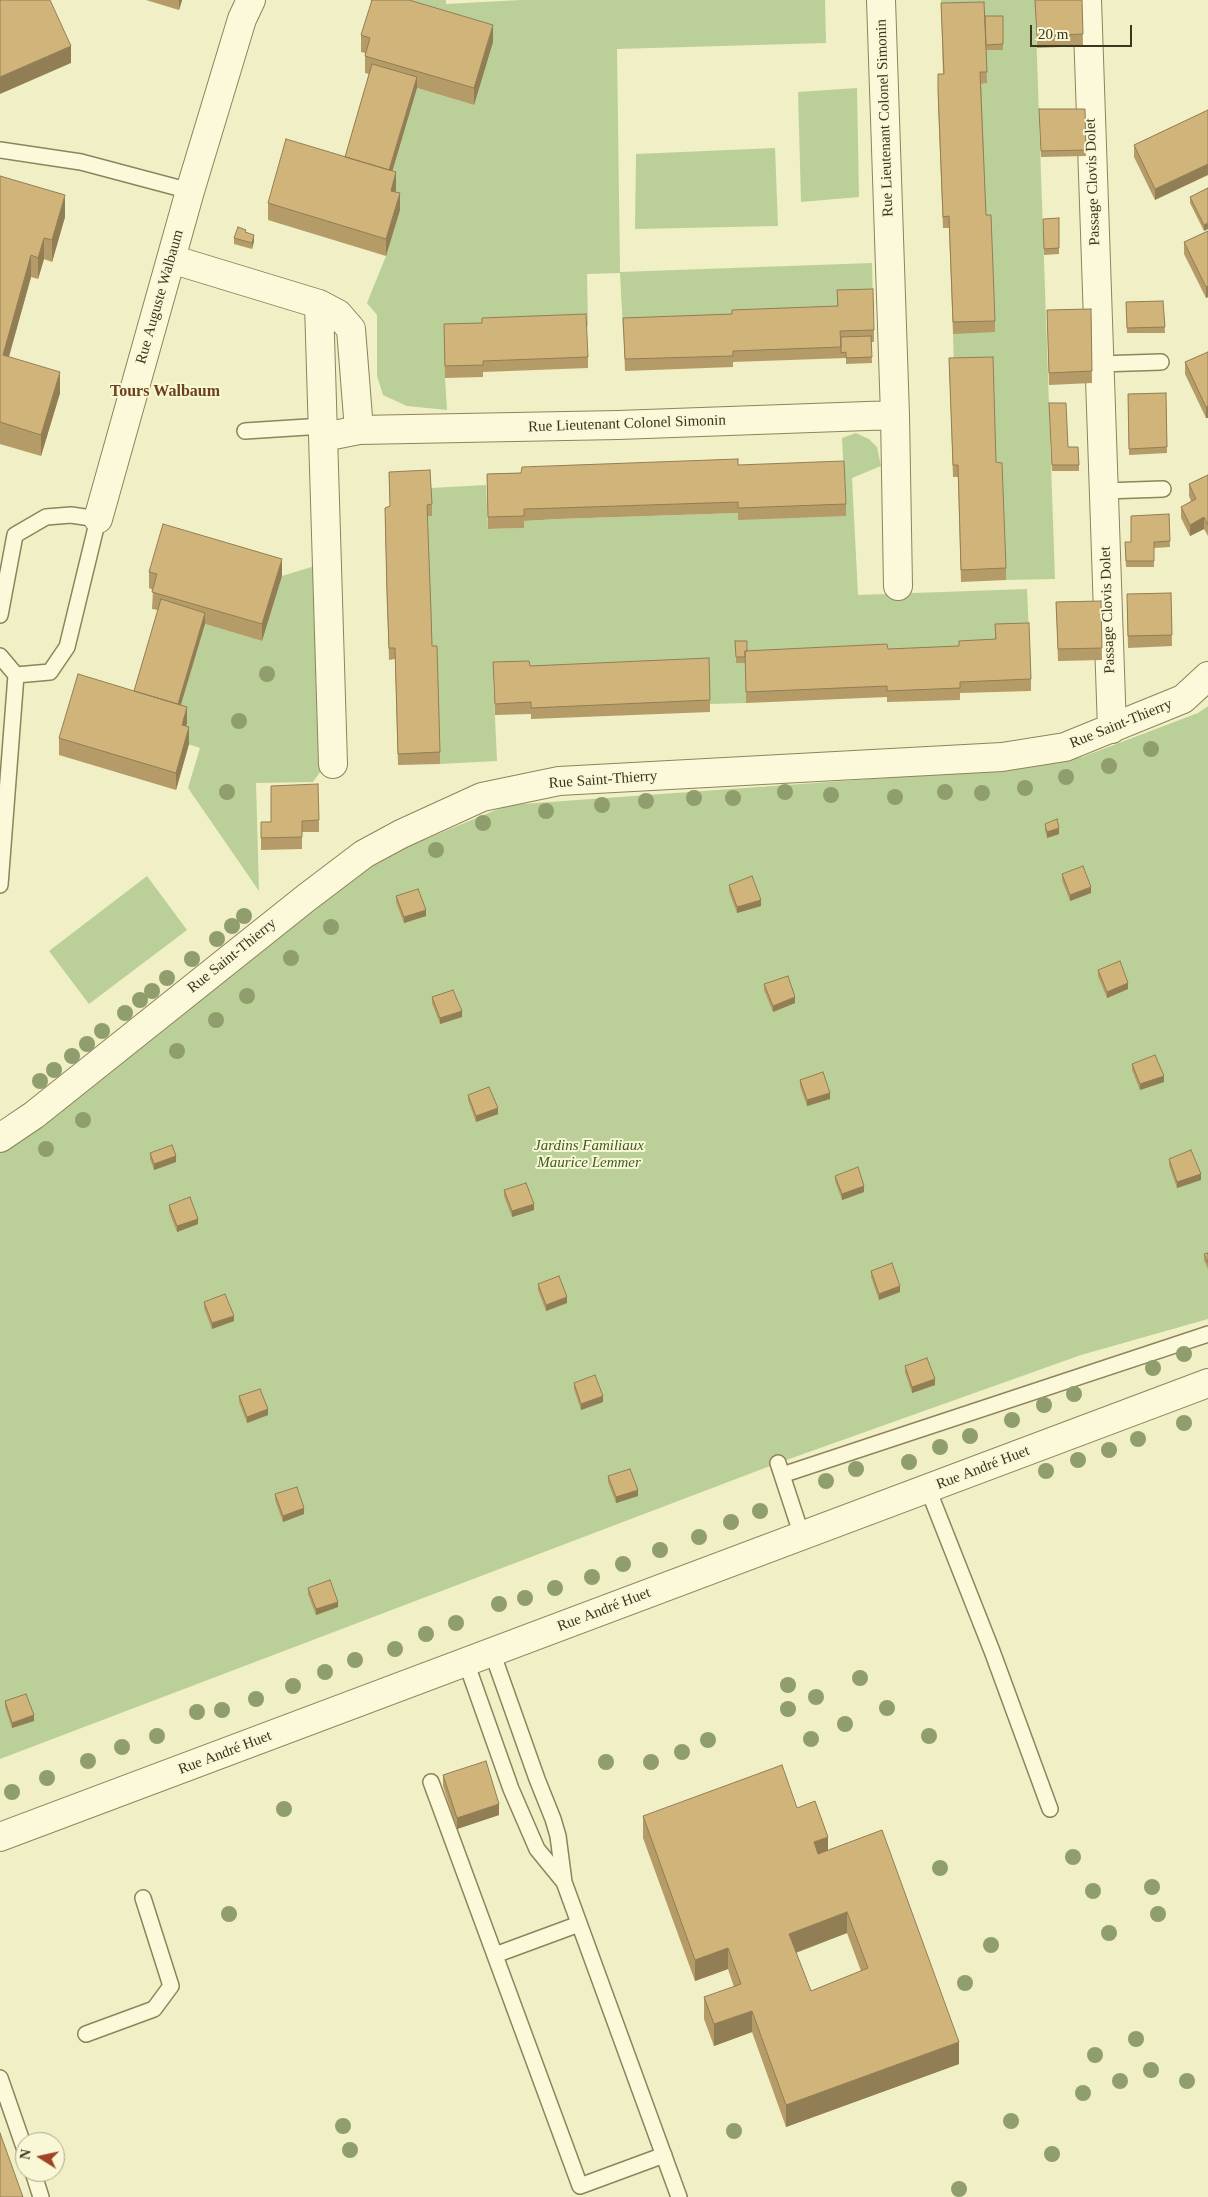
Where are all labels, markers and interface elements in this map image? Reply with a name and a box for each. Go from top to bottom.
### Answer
scale bar [1033,15,1136,47]
street label: Rue Lieutenant Colonel Simonin [873,19,897,217]
text: 20 m [1038,26,1068,42]
street label: Passage Clovis Dolet [1082,118,1104,246]
street label: Rue Auguste Walbaum [132,228,188,366]
district label: Tours Walbaum [110,382,220,402]
street label: Rue Lieutenant Colonel Simonin [528,412,726,436]
street label: Passage Clovis Dolet [1097,546,1119,674]
street label: Rue Saint-Thierry [1067,695,1175,753]
street label: Rue Saint-Thierry [548,767,658,793]
street label: Rue Saint-Thierry [184,915,280,997]
park label: Jardins Familiaux Maurice Lemmer [534,1137,644,1172]
street label: Rue André Huet [934,1442,1032,1494]
street label: Rue André Huet [555,1584,653,1636]
street label: Rue André Huet [176,1727,274,1779]
north arrow [15,2132,65,2182]
text: N [17,2148,34,2161]

